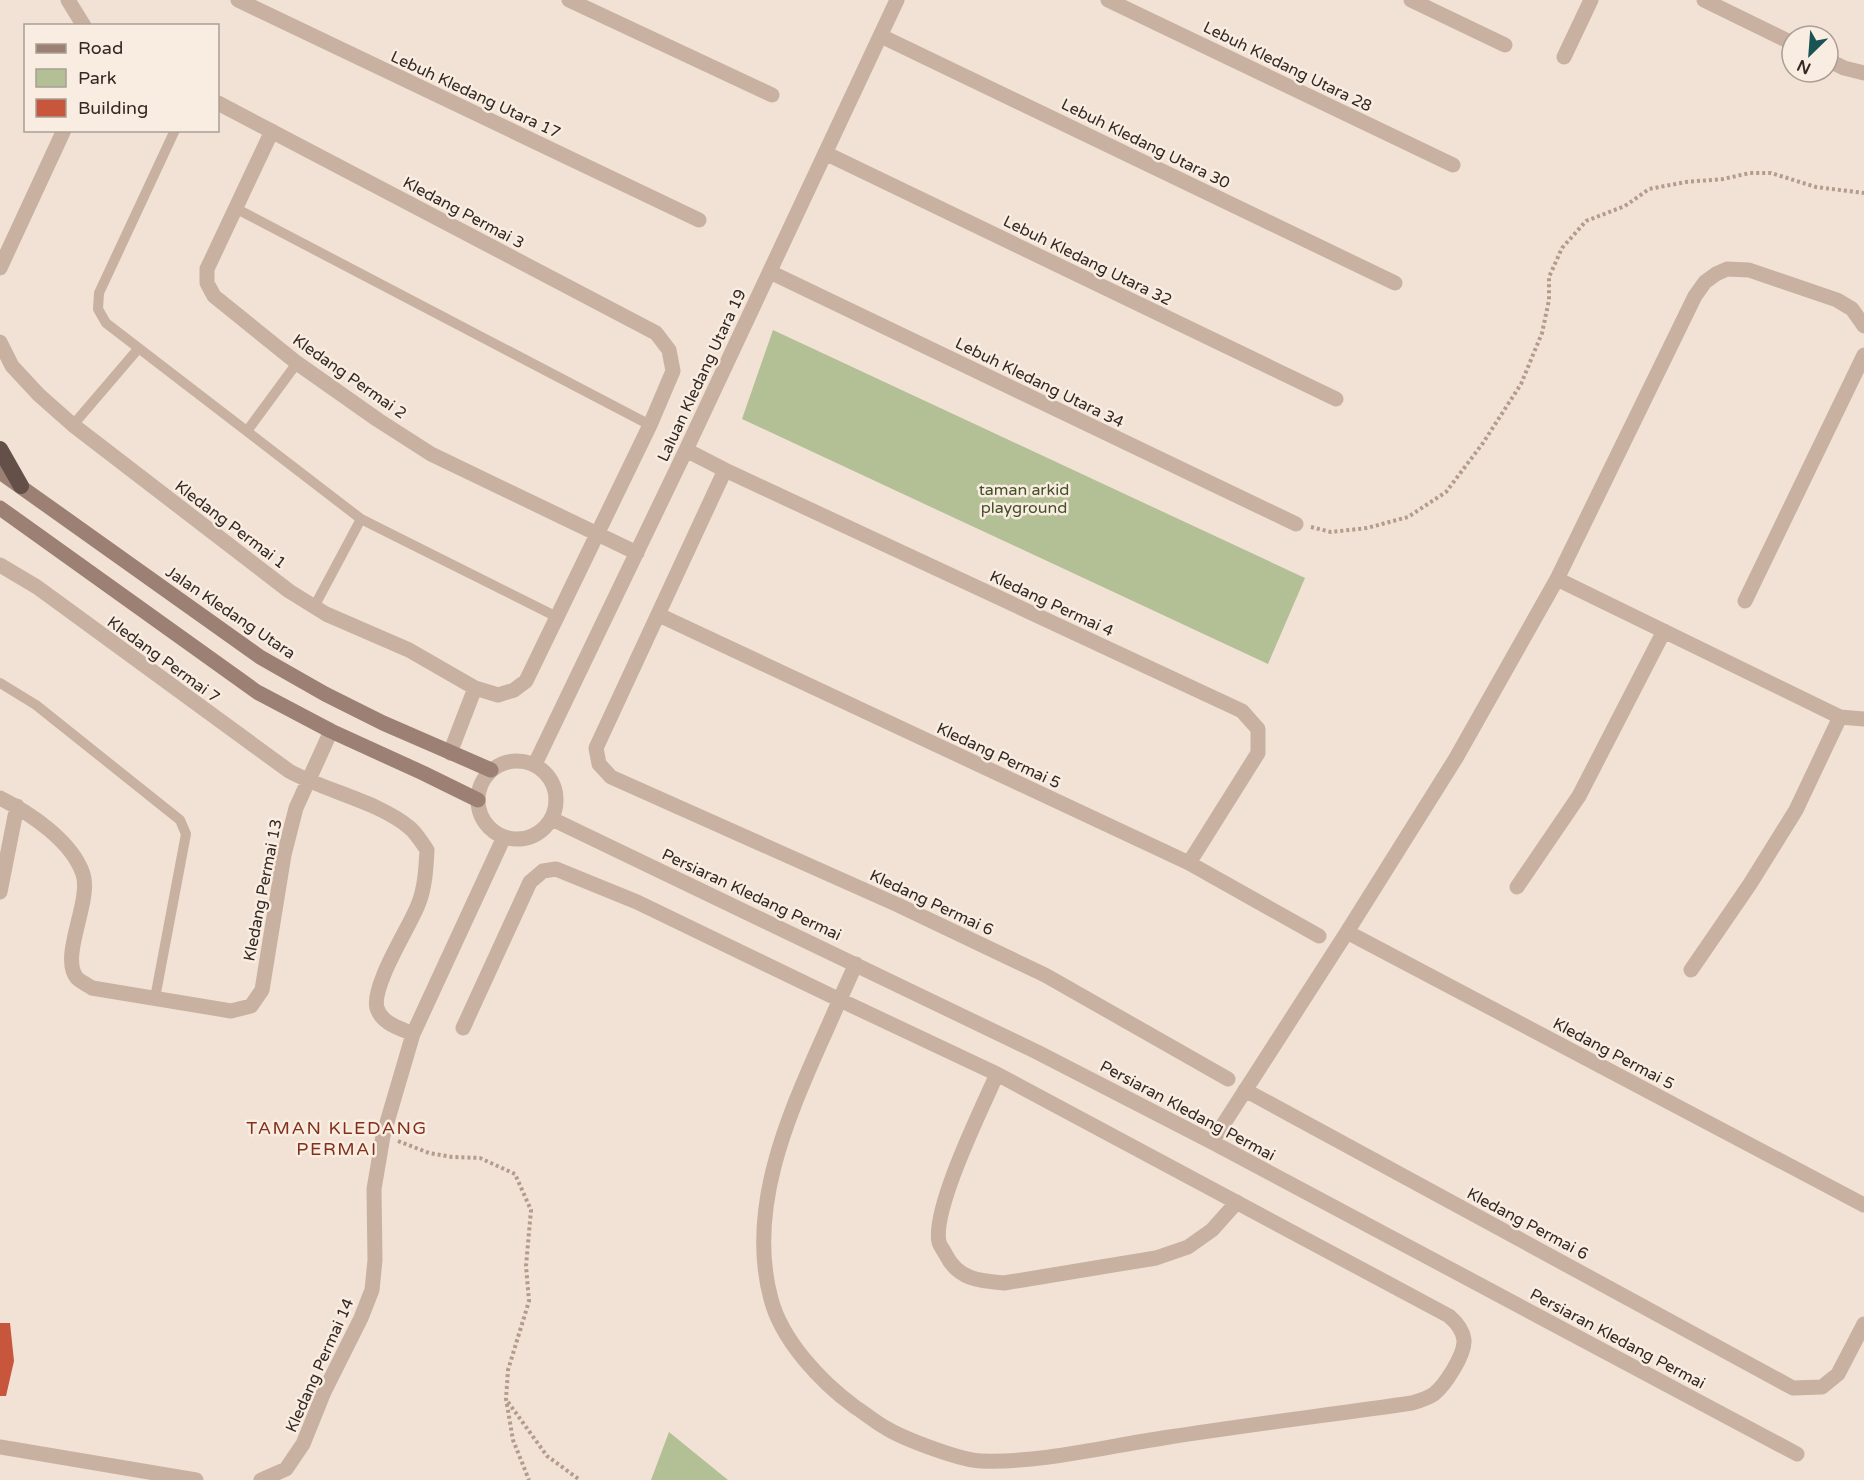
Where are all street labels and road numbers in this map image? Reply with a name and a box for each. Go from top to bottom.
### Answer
street label: Lebuh Kledang Utara 28 [1200,17,1375,117]
street label: Lebuh Kledang Utara 17 [387,47,564,143]
street label: Lebuh Kledang Utara 30 [1058,94,1233,194]
street label: Kledang Permai 3 [399,172,528,253]
street label: Lebuh Kledang Utara 32 [1000,211,1175,311]
street label: Laluan Kledang Utara 19 [653,286,751,465]
street label: Kledang Permai 2 [289,330,410,424]
street label: Lebuh Kledang Utara 34 [952,333,1127,433]
street label: Kledang Permai 1 [171,476,290,573]
street label: Jalan Kledang Utara [162,562,299,664]
street label: Kledang Permai 4 [986,566,1117,641]
street label: Kledang Permai 7 [103,612,224,707]
street label: Kledang Permai 5 [933,718,1064,793]
street label: Kledang Permai 13 [239,817,287,963]
street label: Persiaran Kledang Permai [659,845,844,945]
street label: Kledang Permai 6 [866,865,997,940]
street label: Kledang Permai 5 [1549,1013,1678,1094]
street label: Persiaran Kledang Permai [1096,1056,1279,1166]
street label: Kledang Permai 6 [1463,1183,1592,1264]
street label: Persiaran Kledang Permai [1526,1284,1709,1394]
street label: Kledang Permai 14 [281,1295,358,1435]

